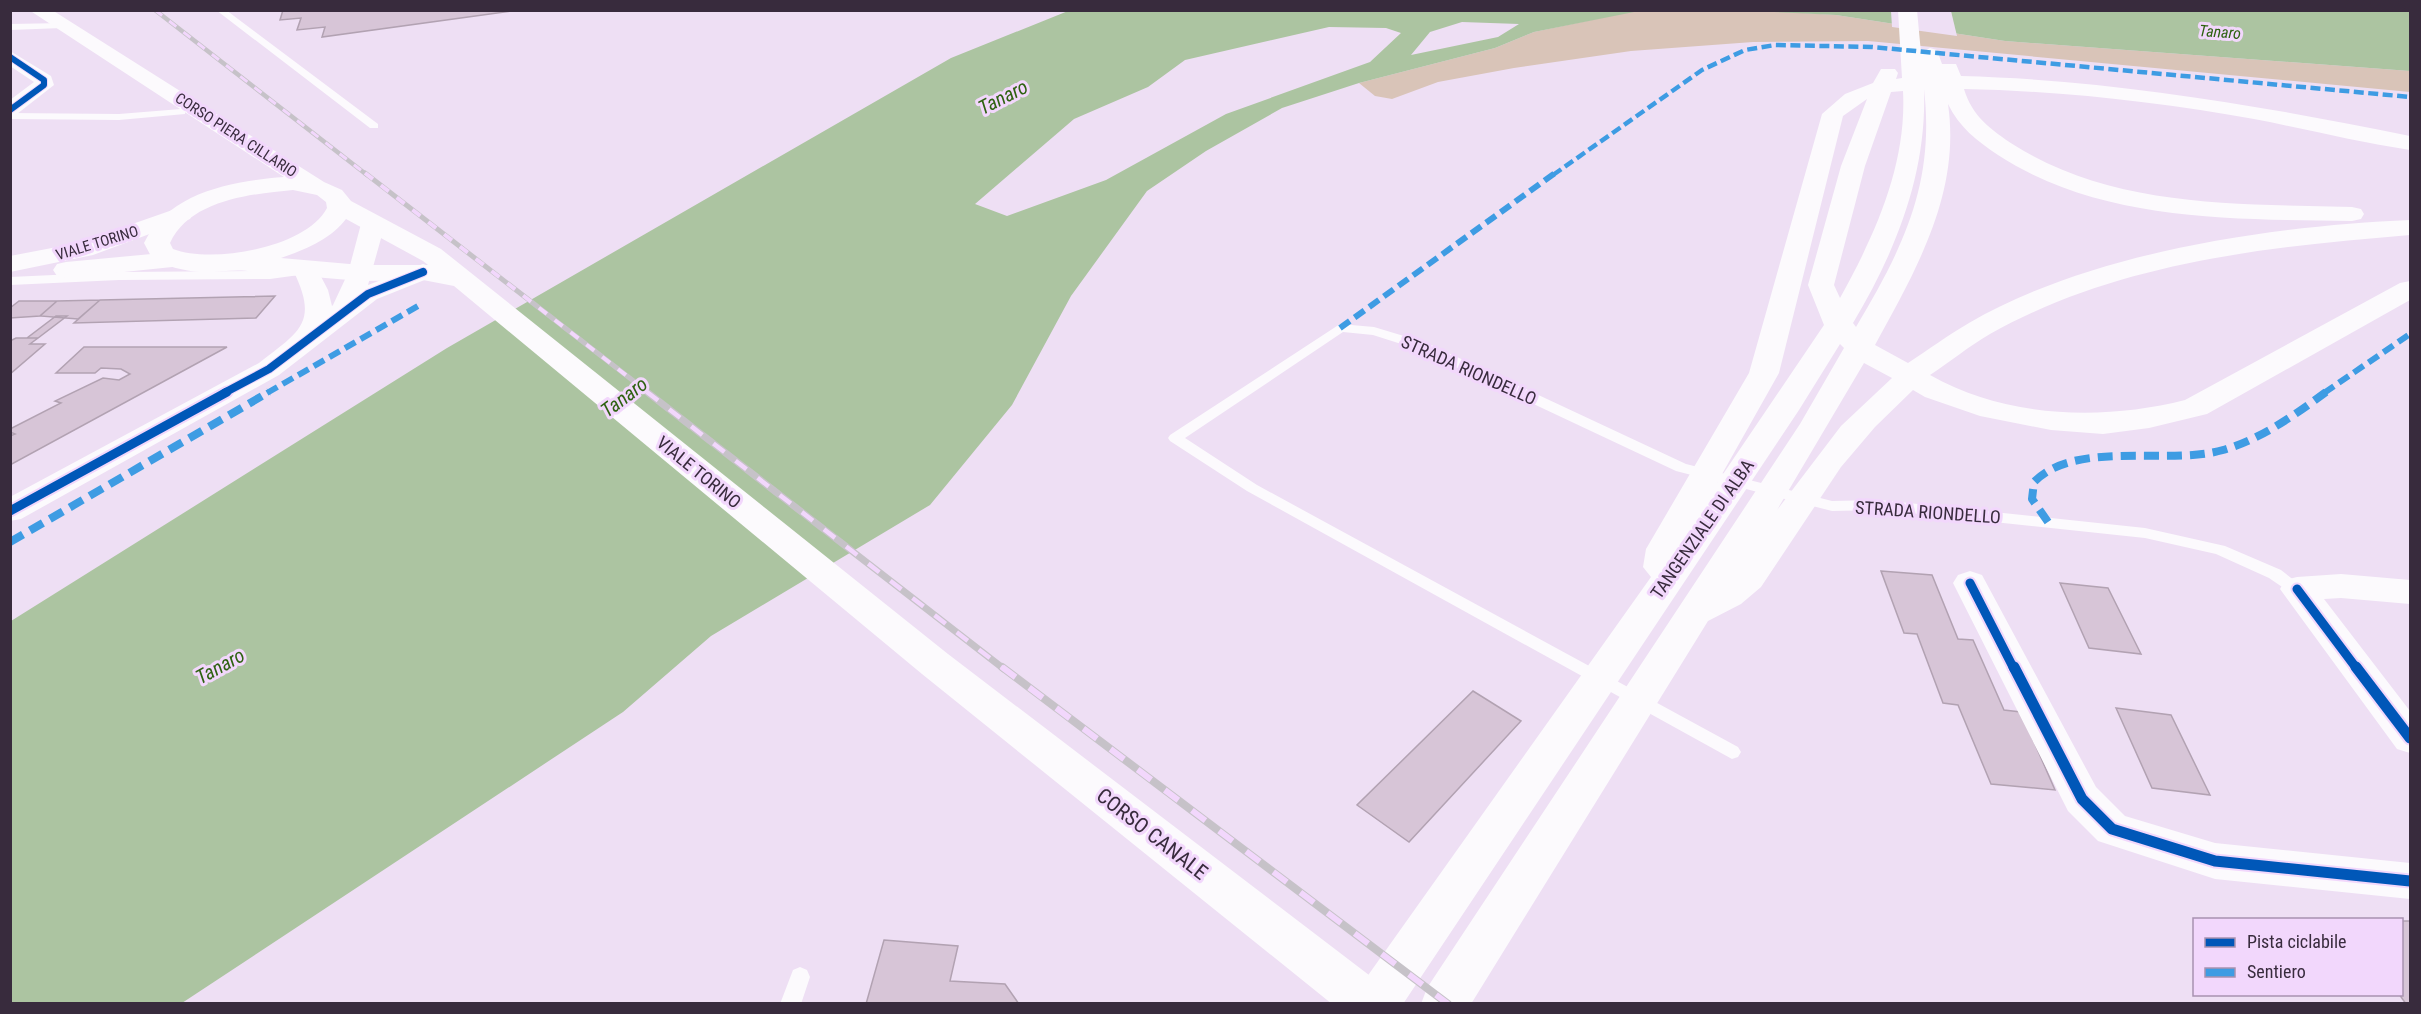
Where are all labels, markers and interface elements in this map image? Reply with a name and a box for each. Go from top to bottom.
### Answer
water label: Tanaro [2198,21,2242,43]
water label: Tanaro [974,74,1032,120]
street label: CORSO PIERA CILLARIO [172,89,300,181]
street label: VIALE TORINO [54,222,140,264]
street label: STRADA RIONDELLO [1398,331,1540,409]
water label: Tanaro [596,372,652,422]
street label: VIALE TORINO [653,432,745,512]
street label: TANGENZIALE DI ALBA [1646,455,1758,603]
street label: STRADA RIONDELLO [1855,496,2001,528]
water label: Tanaro [191,643,249,689]
street label: CORSO CANALE [1092,783,1212,885]
legend [2193,918,2403,996]
text: Pista ciclabile [2247,931,2346,952]
text: Sentiero [2247,961,2306,982]

